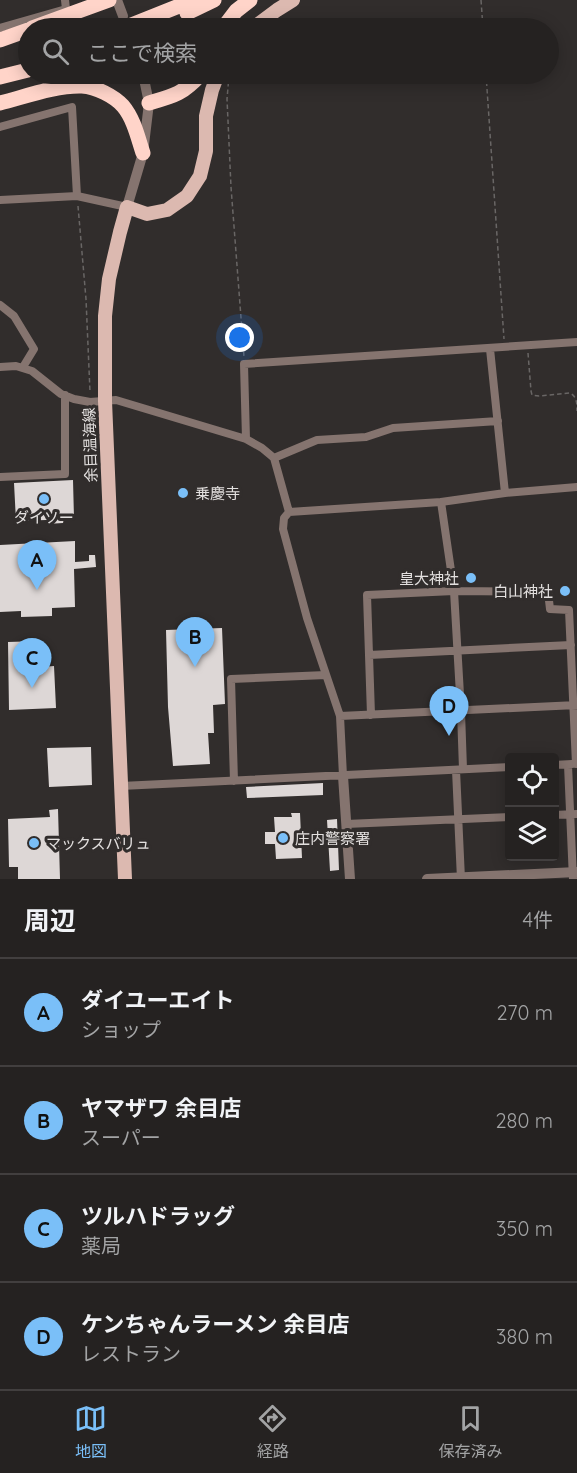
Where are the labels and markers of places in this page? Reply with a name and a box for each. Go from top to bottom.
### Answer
place label: 乗慶寺 [195,484,240,503]
marker: 乗慶寺 [176,486,190,500]
marker: ダイソー [37,492,51,506]
place label: ダイソー [14,508,74,527]
pin: A [18,540,57,590]
place label: 皇大神社 [399,569,459,588]
marker: 皇大神社 [464,571,478,585]
place label: 白山神社 [493,582,553,601]
marker: 白山神社 [558,584,572,598]
pin: B [176,618,214,667]
pin: C [12,638,51,688]
pin: D [430,686,468,736]
place label: 庄内警察署 [295,829,370,848]
marker: 庄内警察署 [276,831,290,845]
place label: マックスバリュ [46,834,151,853]
marker: マックスバリュ [27,836,41,850]

